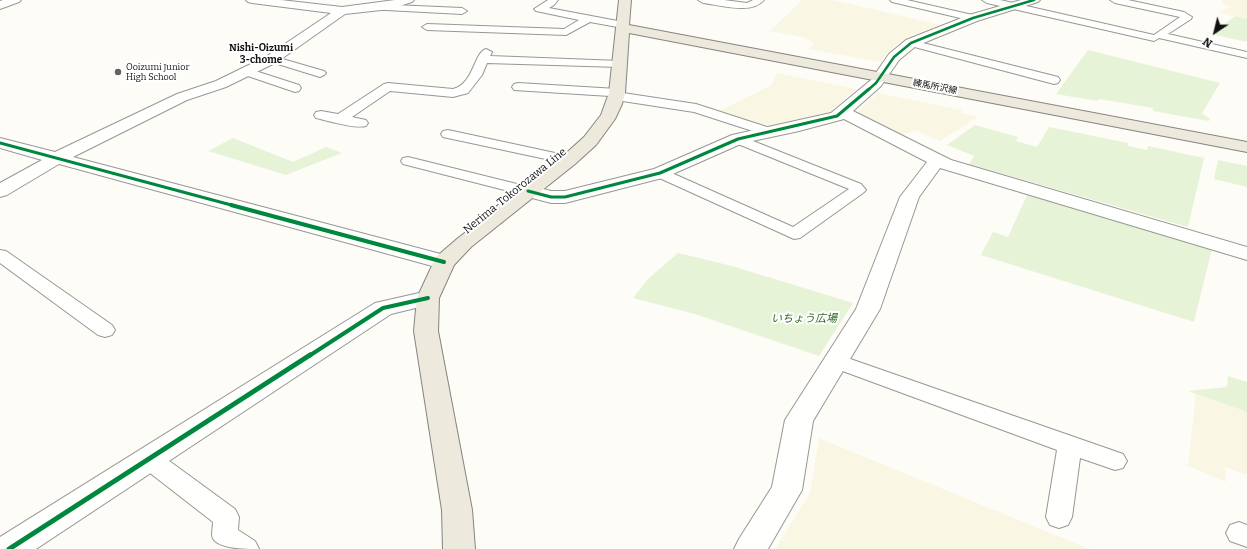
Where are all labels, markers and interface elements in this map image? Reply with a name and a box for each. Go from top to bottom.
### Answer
north arrow [1195,12,1235,52]
text: N [1201,34,1215,50]
district label: Nishi-Oizumi 3-chome [229,42,293,66]
place label: Ooizumi Junior High School [126,62,189,83]
marker: Ooizumi Junior High School [113,67,123,77]
street label: 練馬所沢線 [912,77,958,97]
street label: Nerima-Tokorozawa Line [461,145,569,237]
park label: いちょう広場 [771,312,837,326]

